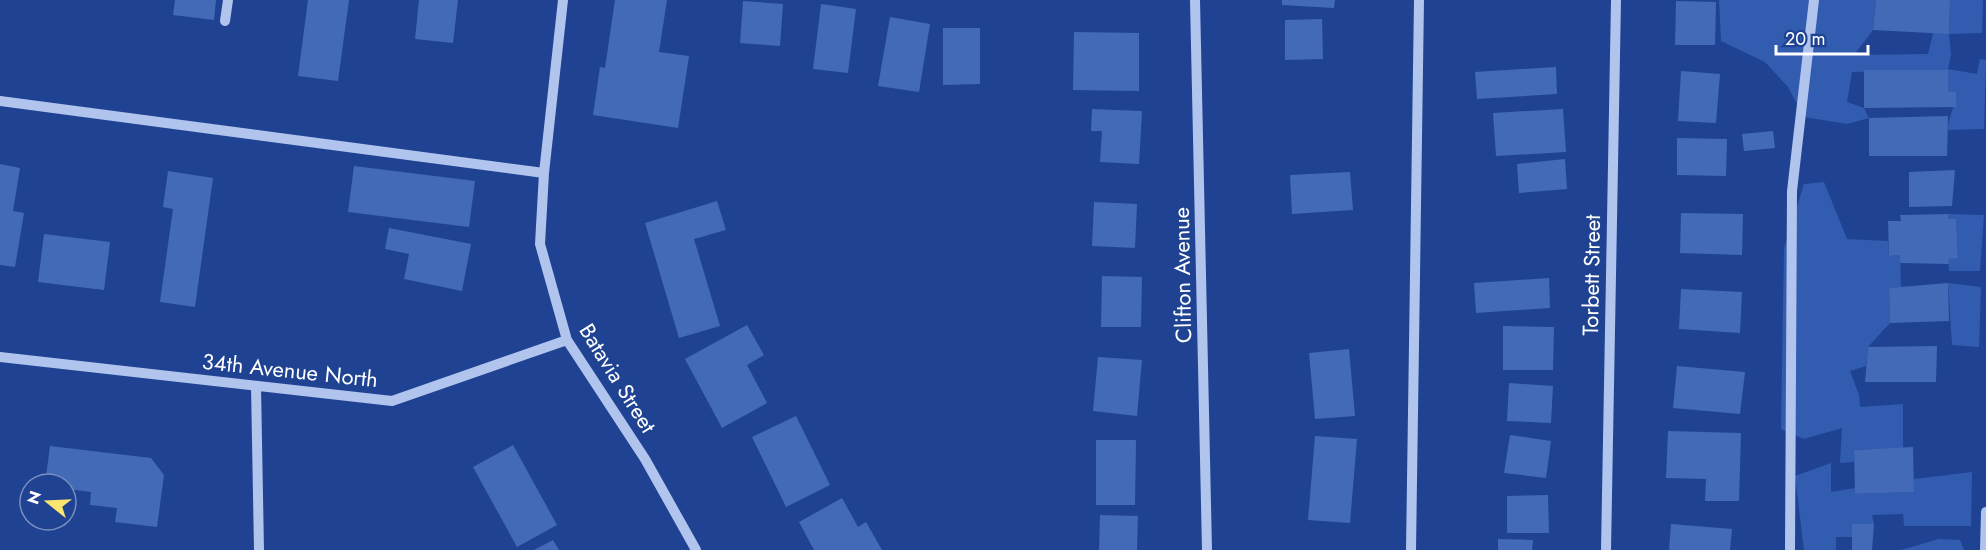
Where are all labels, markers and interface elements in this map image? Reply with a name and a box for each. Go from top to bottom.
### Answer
scale bar [1776,18,1868,56]
text: 20 m [1785,26,1825,52]
street label: Clifton Avenue [1165,207,1199,343]
street label: Torbett Street [1574,213,1608,336]
street label: Batavia Street [572,317,665,440]
street label: 34th Avenue North [200,345,380,395]
north arrow [18,472,78,532]
text: N [21,488,47,507]

